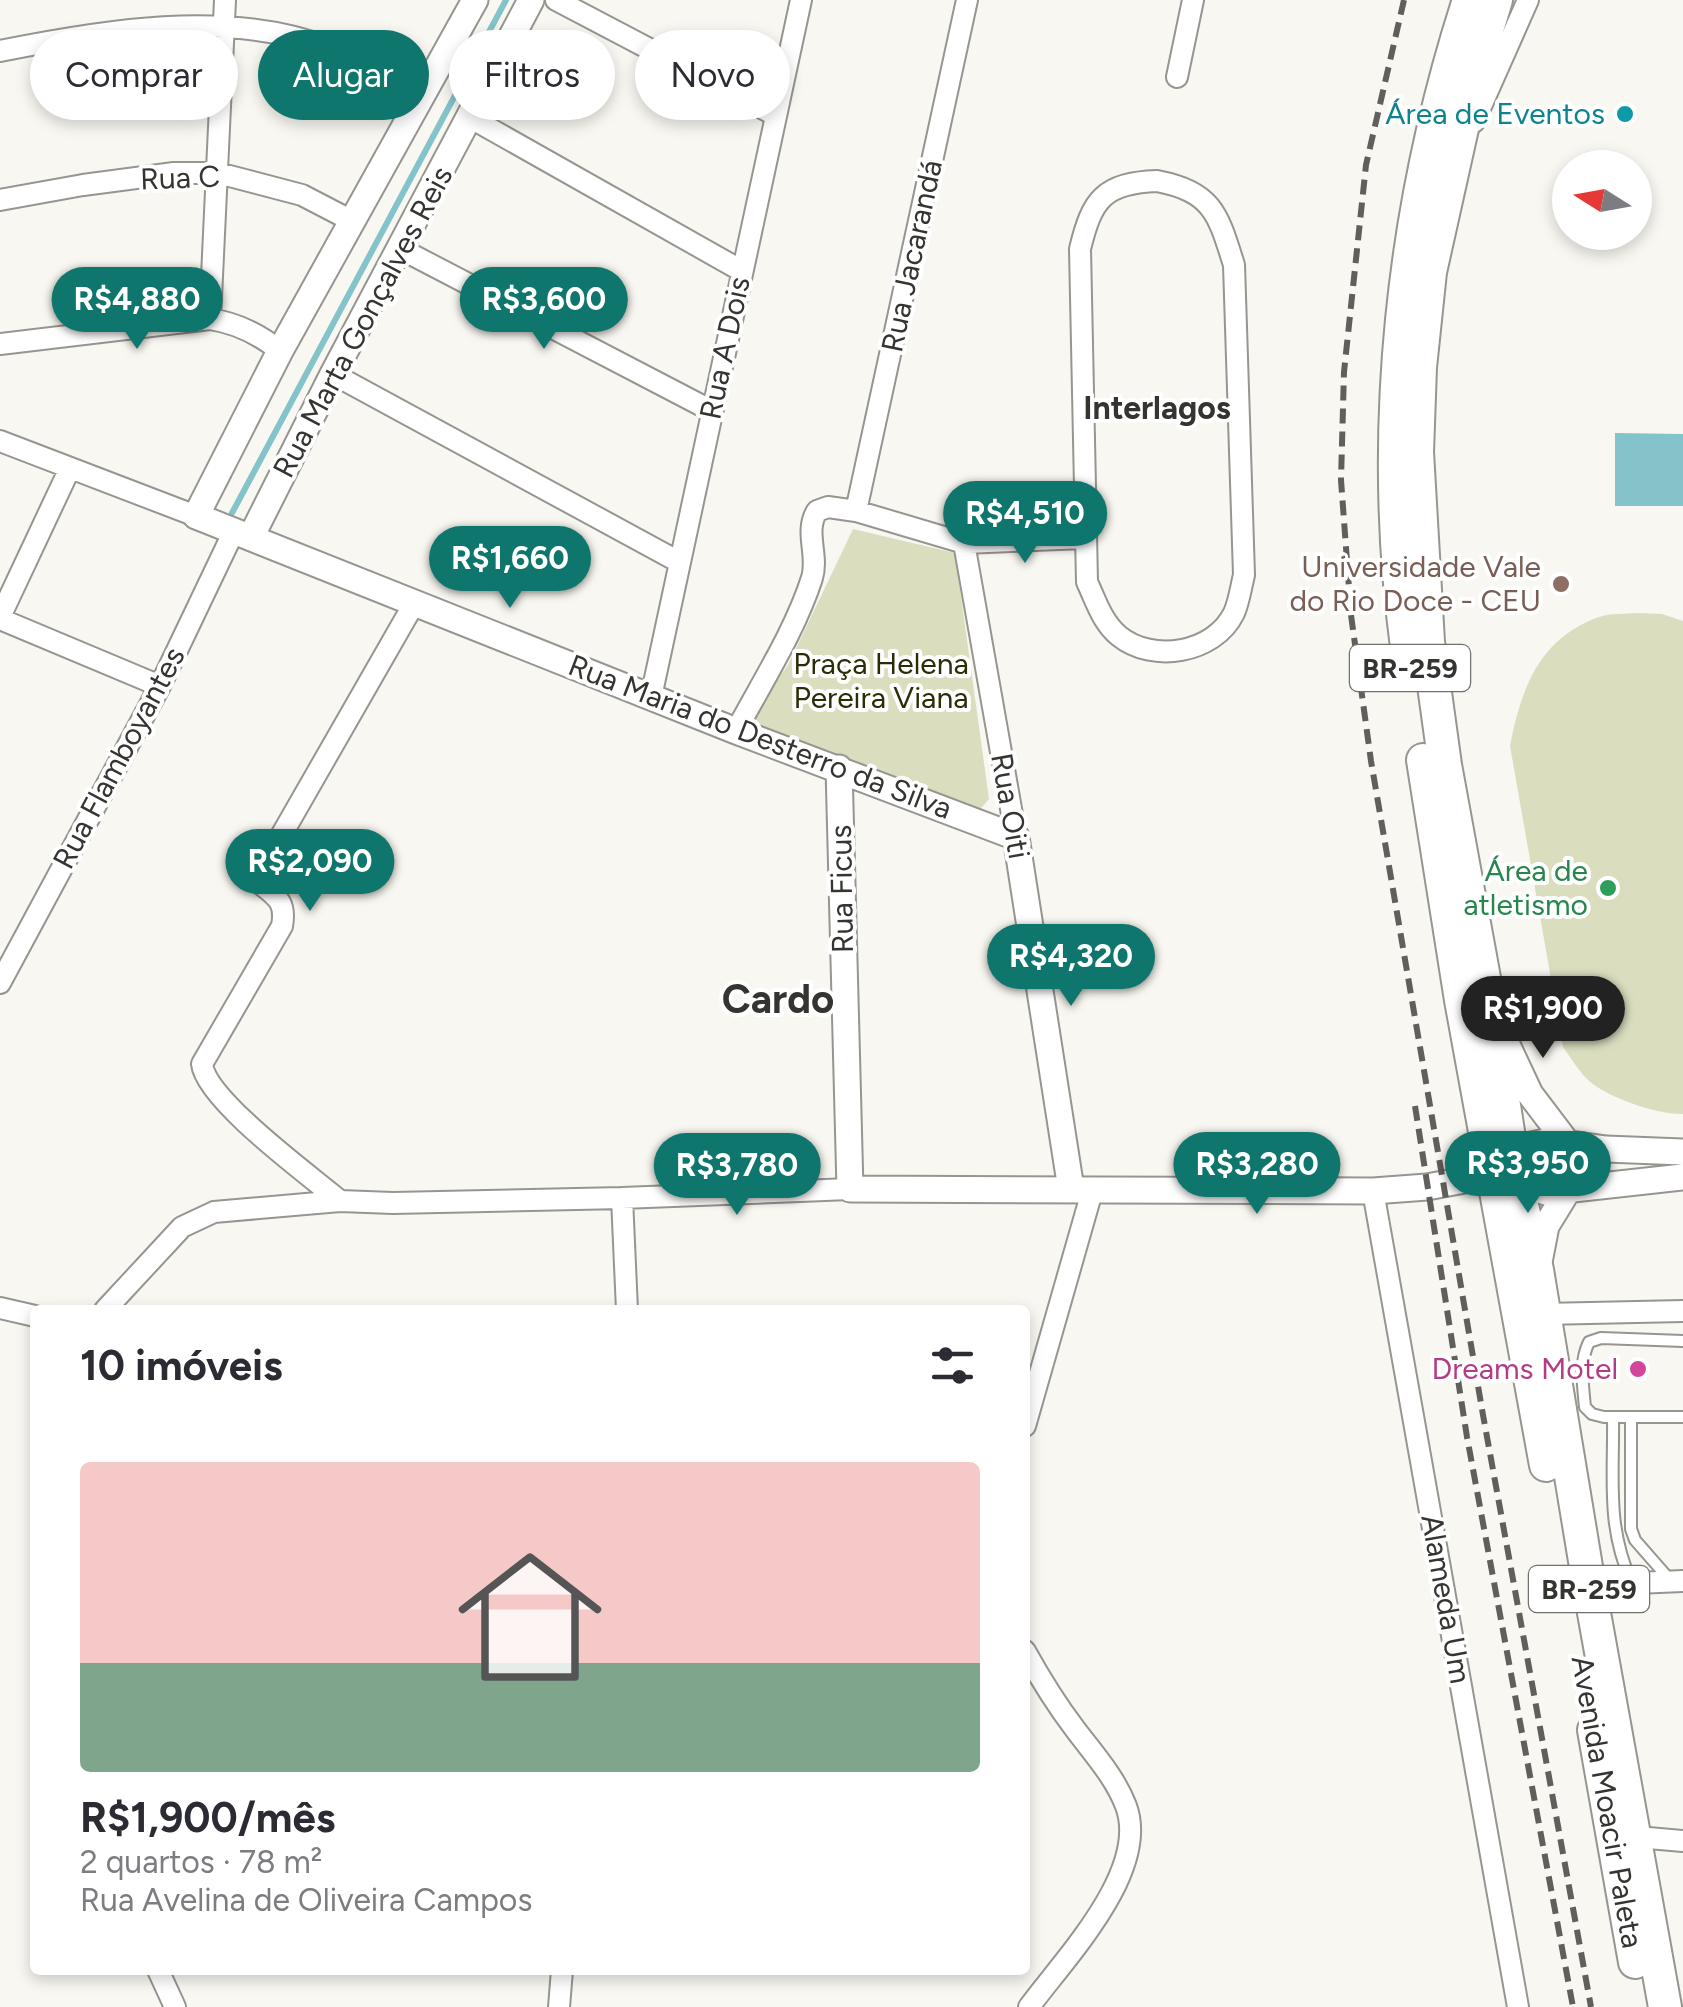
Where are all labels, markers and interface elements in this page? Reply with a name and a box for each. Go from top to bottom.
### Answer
chip: Comprar [30,30,238,120]
chip: Alugar [258,30,429,120]
chip: Filtros [449,30,615,120]
chip: Novo [635,30,790,120]
place label: Área de Eventos [1385,95,1605,132]
marker: Área de Eventos [1614,103,1636,125]
north arrow [1552,150,1652,250]
map controls [1552,150,1652,250]
street label: Rua Jacarandá [873,156,950,355]
street label: Rua C [139,158,221,197]
street label: Rua Marta Gonçalves Reis [265,160,460,484]
pin: R$4,880 [45,267,229,352]
pin: R$3,600 [452,267,636,352]
street label: Rua A Dois [691,273,758,423]
text: R$4,880 [74,280,200,318]
text: R$3,600 [482,280,606,318]
district label: Interlagos [1083,389,1231,427]
pin: R$4,510 [933,481,1117,566]
text: R$4,510 [965,494,1085,532]
pin: R$1,660 [418,526,602,611]
text: R$1,660 [451,539,569,577]
place label: Universidade Vale do Rio Doce - CEU [1289,548,1541,619]
marker: Universidade Vale do Rio Doce - CEU [1550,573,1572,595]
street label: Rua Flamboyantes [45,641,193,875]
park label: Praça Helena Pereira Viana [793,645,969,716]
road number: BR-259 [1350,645,1470,691]
street label: Rua Maria do Desterro da Silva [563,646,957,827]
street label: Rua Oiti [983,750,1038,862]
street label: Rua Ficus [822,824,861,954]
pin: R$2,090 [218,829,402,914]
text: R$2,090 [247,842,373,880]
place label: Área de atletismo [1463,852,1588,923]
marker: Área de atletismo [1597,877,1619,899]
pin: R$4,320 [979,924,1163,1009]
text: R$4,320 [1009,937,1133,975]
district label: Cardo [722,975,834,1023]
pin: R$1,900 [1451,976,1635,1061]
text: R$1,900 [1483,989,1603,1027]
pin: R$3,950 [1436,1131,1620,1216]
pin: R$3,280 [1165,1132,1349,1217]
pin: R$3,780 [645,1133,829,1218]
text: R$3,950 [1467,1144,1589,1182]
text: R$3,280 [1195,1145,1319,1183]
text: R$3,780 [676,1146,798,1184]
icon: filters [925,1338,980,1393]
text: 10 imóveis [80,1340,283,1391]
place label: Dreams Motel [1432,1350,1618,1387]
marker: Dreams Motel [1627,1358,1649,1380]
street label: Alameda Um [1413,1511,1480,1686]
icon: home [440,1527,620,1707]
road number: BR-259 [1529,1566,1649,1612]
street label: Avenida Moacir Paleta [1564,1653,1651,1951]
text: R$1,900/mês [80,1792,335,1843]
text: 2 quartos · 78 m² [80,1843,322,1881]
text: Rua Avelina de Oliveira Campos [80,1881,532,1919]

